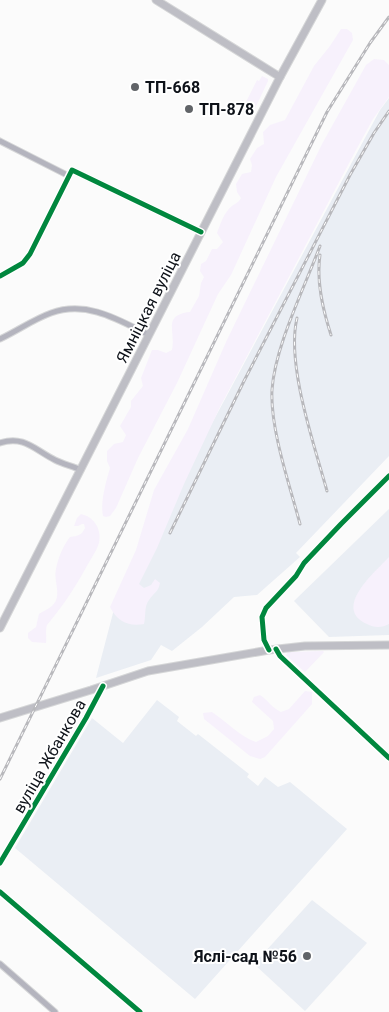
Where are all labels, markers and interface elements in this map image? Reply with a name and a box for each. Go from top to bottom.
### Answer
place label: ТП-668 [145,78,200,97]
marker: ТП-668 [129,81,141,93]
place label: ТП-878 [199,100,254,119]
marker: ТП-878 [183,103,195,115]
street label: Ямніцкая вуліца [112,248,185,366]
street label: вуліца Жбанкова [9,696,90,817]
place label: Яслі-сад №56 [193,947,297,966]
marker: Яслі-сад №56 [301,950,313,962]

